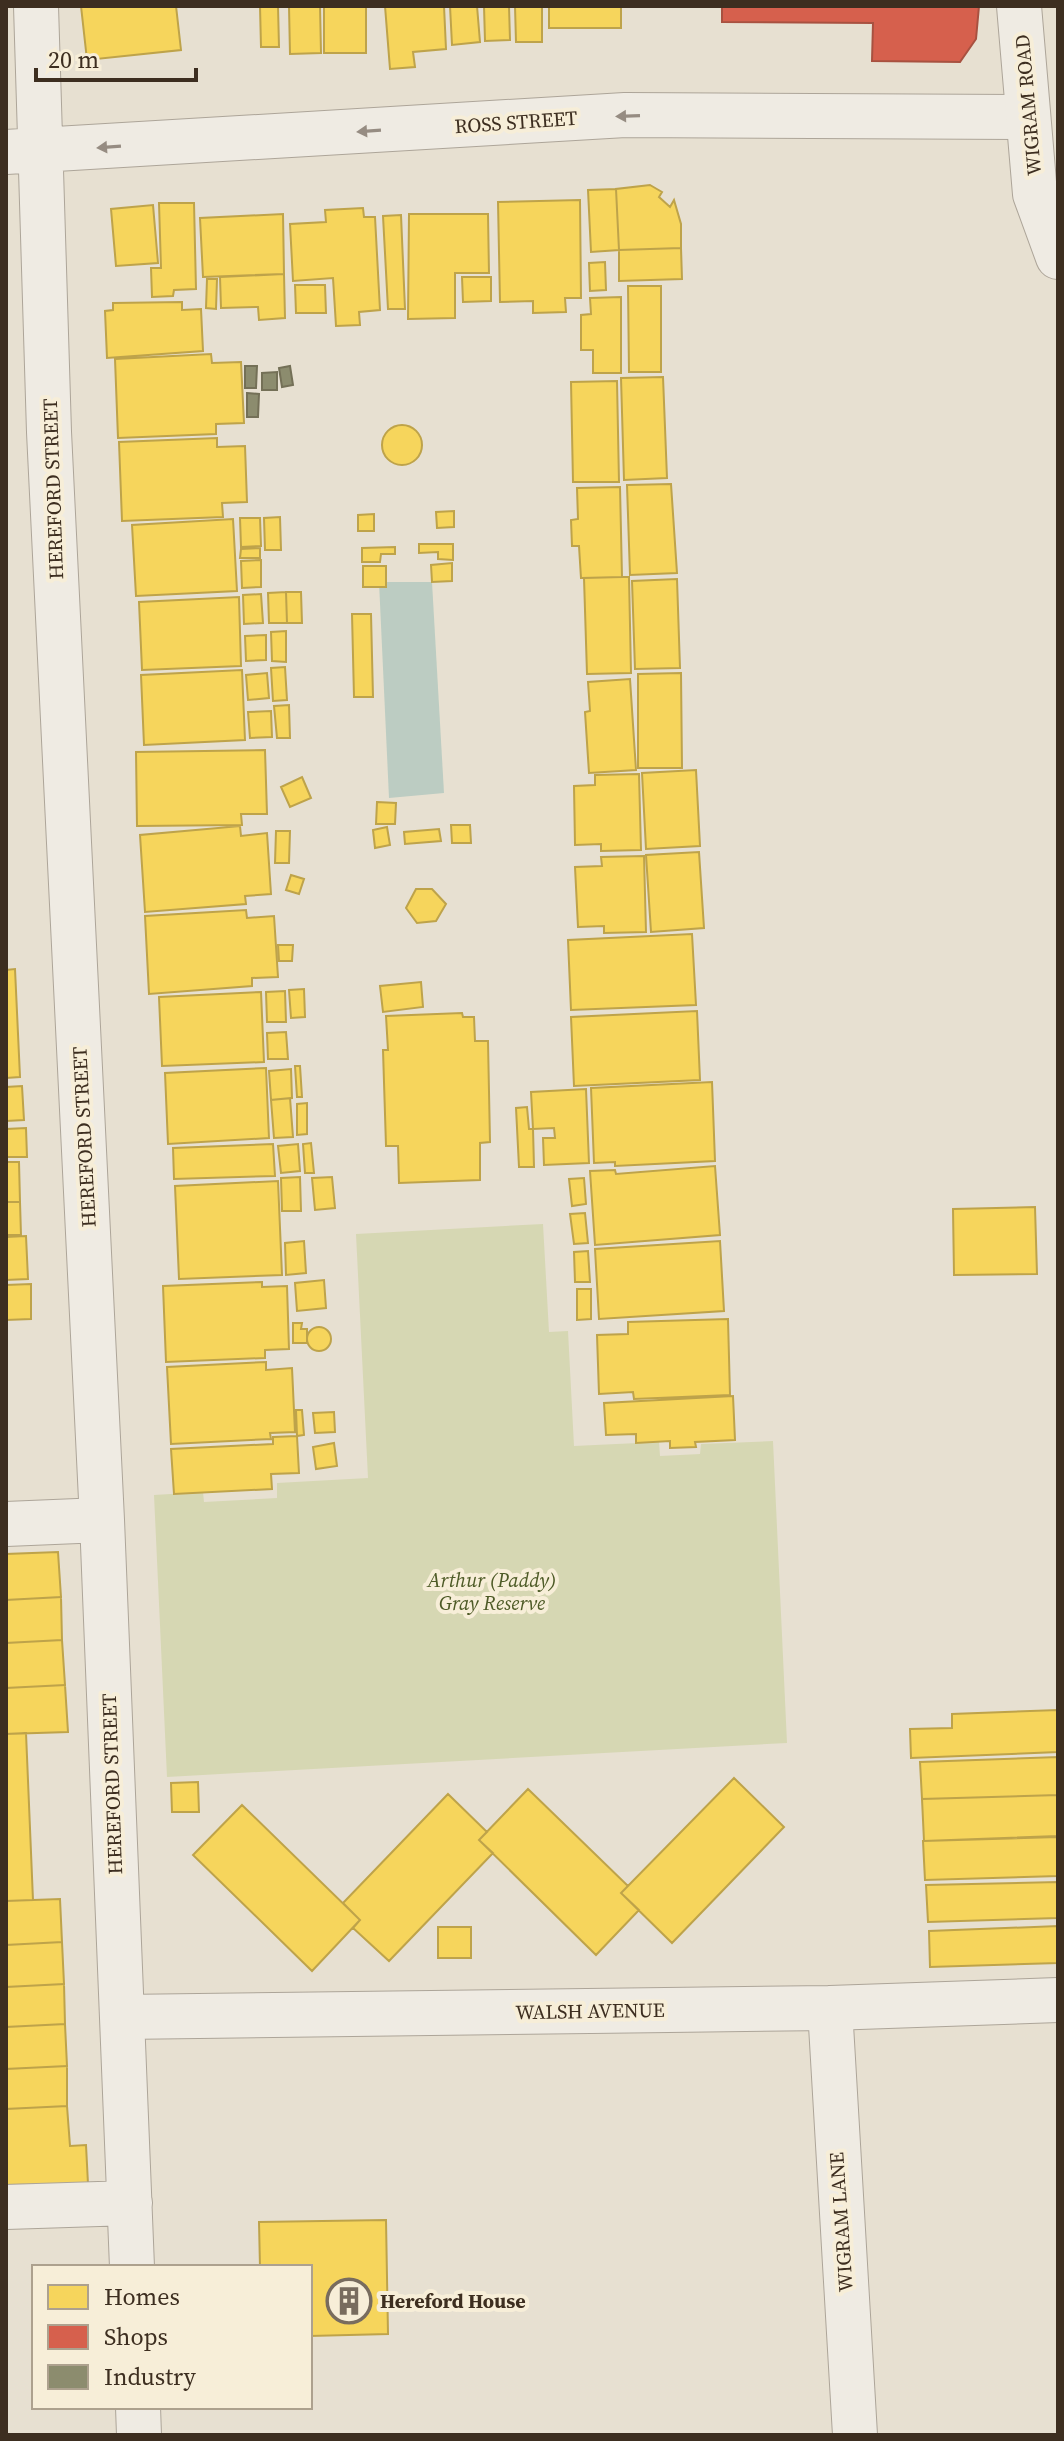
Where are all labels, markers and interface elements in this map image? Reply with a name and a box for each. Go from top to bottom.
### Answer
scale bar [36,32,196,82]
street label: WIGRAM ROAD [1008,33,1048,177]
text: 20 m [48,43,99,76]
street label: ROSS STREET [454,104,578,140]
one-way arrow [615,109,640,122]
one-way arrow [356,125,381,138]
one-way arrow [96,141,121,154]
street label: HEREFORD STREET [36,398,70,580]
street label: HEREFORD STREET [65,1046,103,1228]
park label: Arthur (Paddy) Gray Reserve [426,1566,557,1617]
street label: HEREFORD STREET [95,1693,129,1875]
street label: WALSH AVENUE [515,1996,665,2026]
street label: WIGRAM LANE [822,2151,860,2293]
legend [32,2265,312,2409]
building icon: Hereford House [325,2277,373,2325]
text: Homes [104,2280,180,2313]
place label: Hereford House [380,2287,526,2315]
text: Shops [104,2320,168,2353]
text: Industry [104,2360,196,2393]

